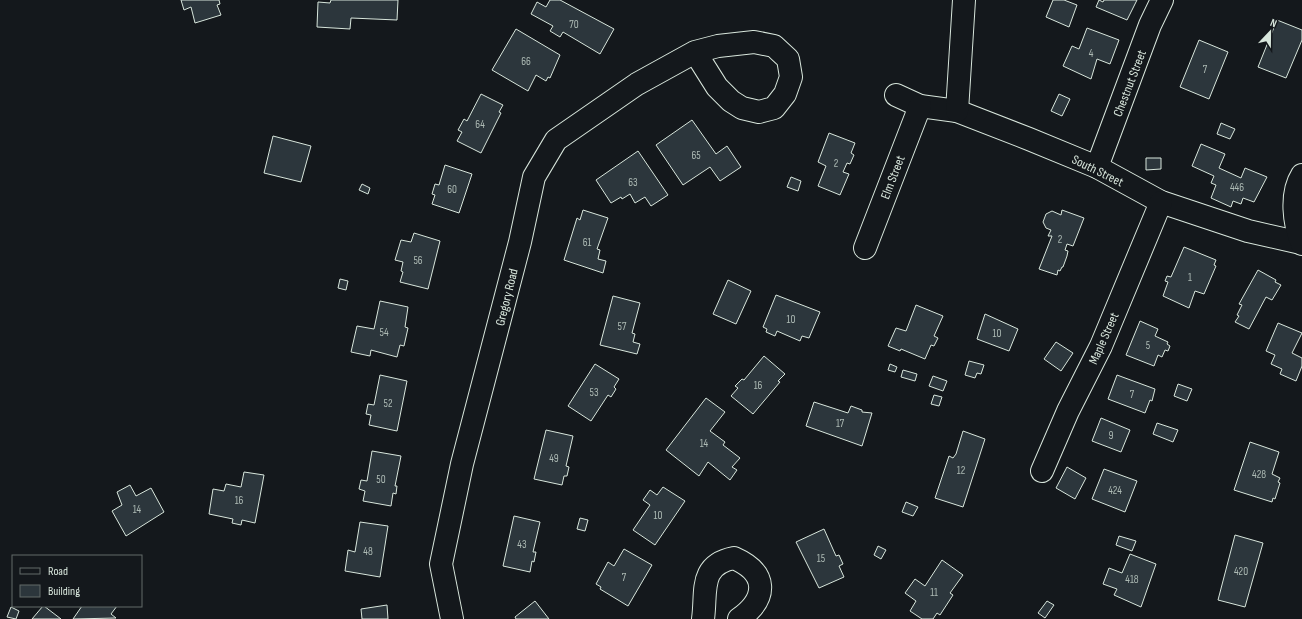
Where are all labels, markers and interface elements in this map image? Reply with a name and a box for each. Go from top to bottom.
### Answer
north arrow [1250,12,1290,52]
text: N [1268,16,1279,30]
house number: 70 [569,18,579,31]
house number: 4 [1089,47,1094,60]
street label: Chestnut Street [1110,48,1150,119]
house number: 66 [521,55,531,68]
house number: 7 [1203,63,1208,76]
house number: 64 [475,118,485,131]
house number: 65 [691,149,701,162]
street label: South Street [1069,152,1126,190]
street label: Elm Street [877,153,909,202]
house number: 2 [834,157,839,170]
house number: 63 [628,176,638,189]
house number: 446 [1230,181,1244,194]
house number: 60 [447,183,457,196]
house number: 2 [1058,233,1063,246]
house number: 61 [583,236,591,249]
house number: 56 [413,254,423,267]
street label: Gregory Road [492,267,522,327]
house number: 1 [1188,271,1192,284]
street label: Maple Street [1085,310,1122,367]
house number: 10 [787,313,795,326]
house number: 57 [618,320,627,333]
house number: 54 [379,326,389,339]
house number: 10 [993,327,1001,340]
house number: 5 [1146,339,1150,352]
house number: 16 [754,379,763,392]
house number: 53 [589,386,599,399]
house number: 7 [1130,388,1135,401]
house number: 52 [384,397,393,410]
house number: 17 [836,417,845,430]
house number: 9 [1109,429,1114,442]
house number: 14 [700,437,709,450]
house number: 49 [549,452,559,465]
house number: 12 [957,464,966,477]
house number: 428 [1252,468,1266,481]
house number: 50 [376,473,386,486]
house number: 424 [1108,484,1122,497]
house number: 16 [235,494,244,507]
house number: 14 [133,503,142,516]
house number: 10 [654,509,662,522]
house number: 43 [517,538,527,551]
house number: 48 [363,545,373,558]
house number: 15 [817,552,825,565]
legend [12,555,142,607]
text: Road [48,564,68,579]
house number: 420 [1234,565,1248,578]
house number: 7 [622,571,627,584]
house number: 418 [1125,573,1139,586]
text: Building [48,584,80,599]
house number: 11 [930,586,938,599]

